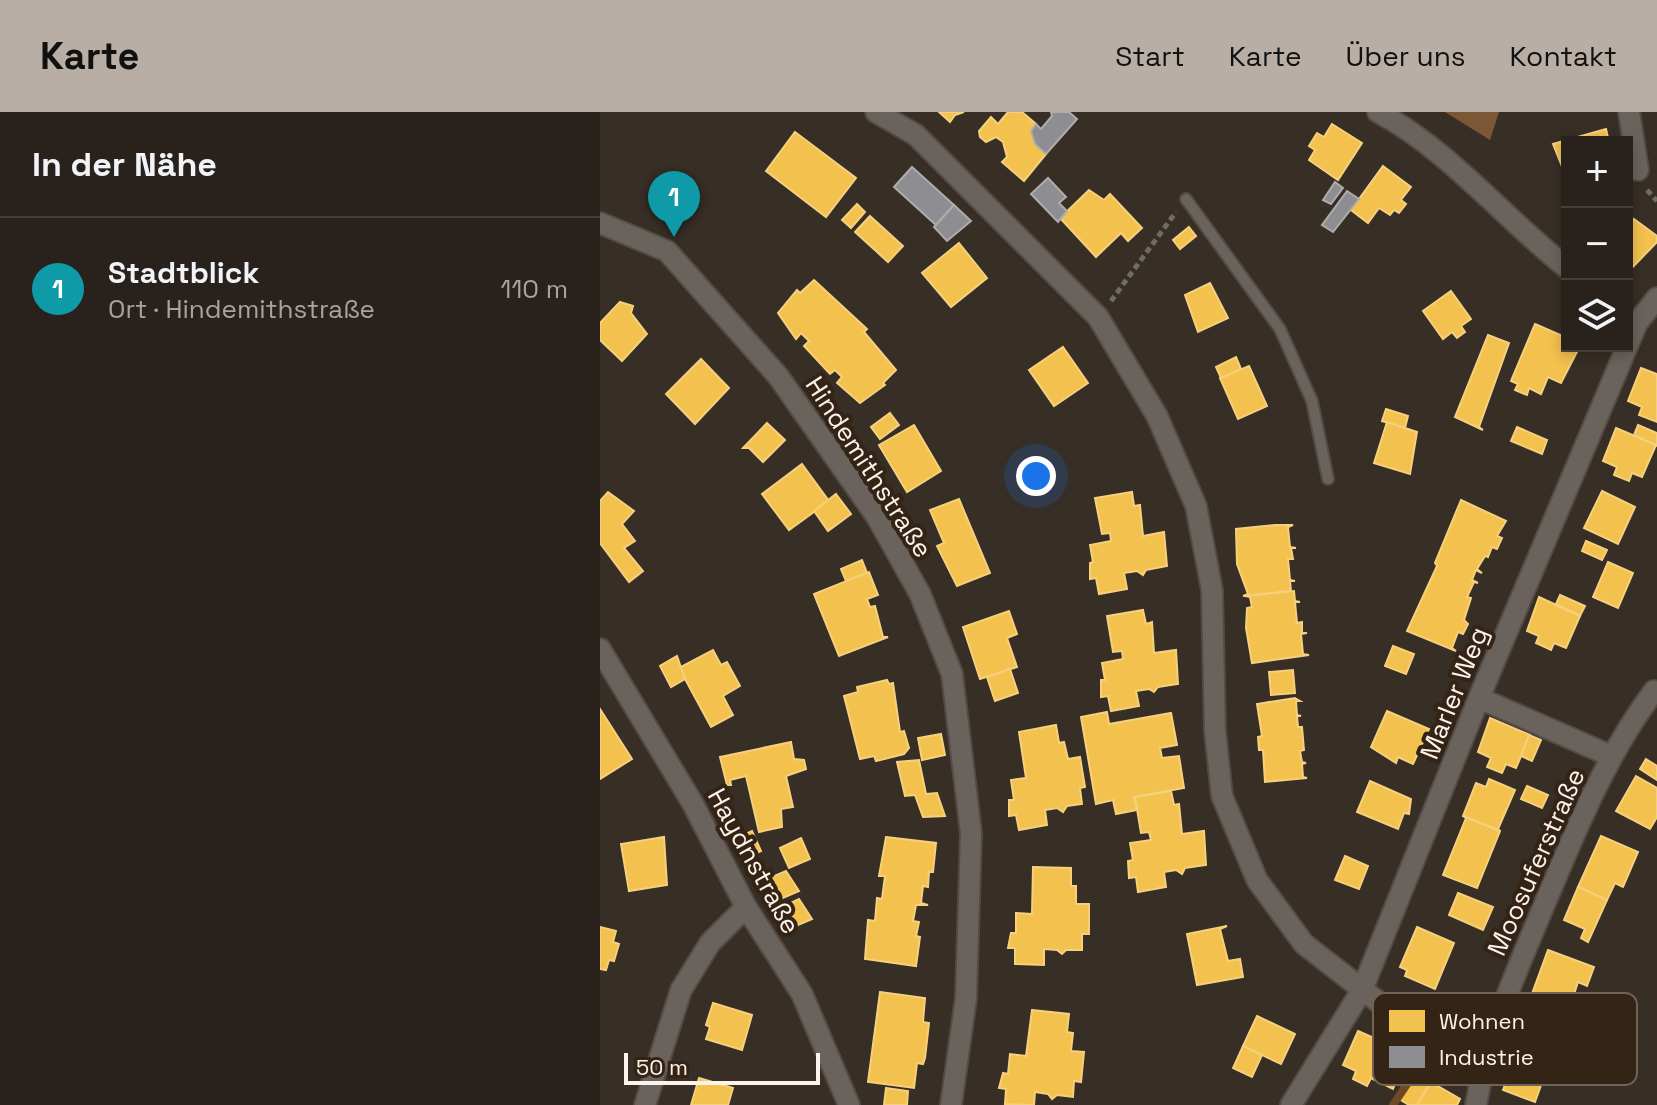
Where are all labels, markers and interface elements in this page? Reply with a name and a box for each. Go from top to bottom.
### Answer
text: Karte [40,32,139,80]
text: Start [1115,38,1185,74]
text: Karte [1229,38,1301,74]
text: Über uns [1345,38,1466,74]
text: Kontakt [1510,38,1617,74]
map controls [1561,136,1633,352]
button: + [1561,136,1633,208]
text: In der Nähe [32,143,217,186]
pin: 1 [648,171,700,237]
button: − [1561,208,1633,280]
text: Stadtblick [108,253,259,292]
text: 1 [52,272,64,306]
text: 110 m [501,272,568,306]
button: layers [1561,280,1633,352]
text: Ort · Hindemithstraße [108,292,375,326]
street label: Hindemithstraße [798,370,940,564]
your location [1016,456,1056,496]
street label: Marler Weg [1412,622,1496,764]
street label: Moosuferstraße [1480,763,1592,961]
street label: Haydnstraße [700,782,808,940]
legend [1373,993,1637,1085]
text: Wohnen [1439,1007,1525,1035]
text: Industrie [1439,1043,1534,1071]
scale bar [624,1049,820,1085]
text: 50 m [636,1053,688,1081]

